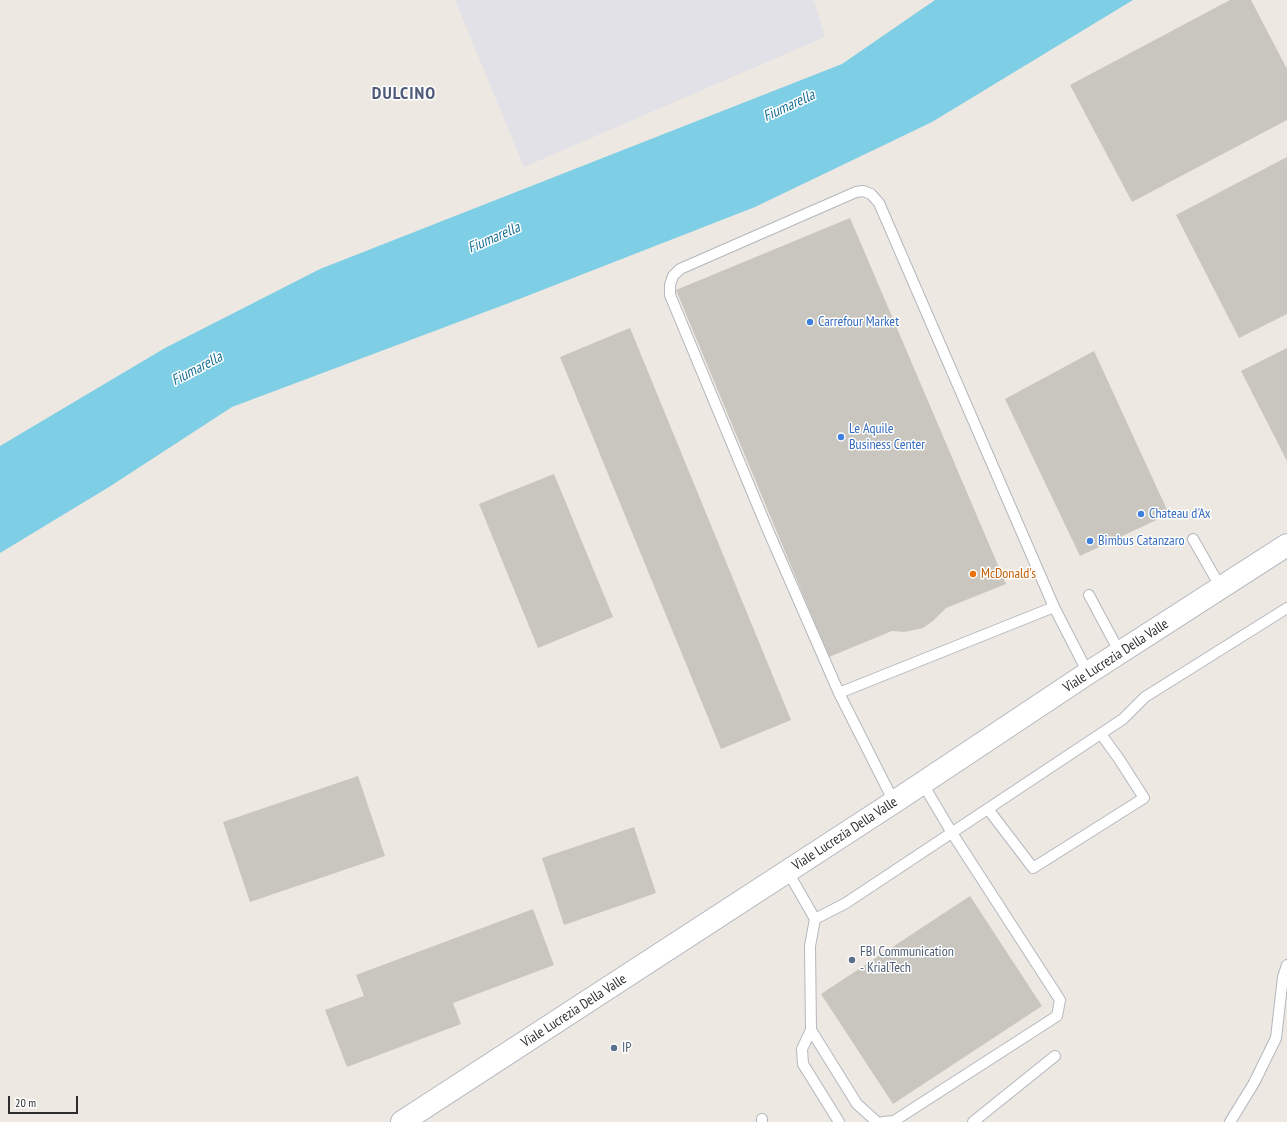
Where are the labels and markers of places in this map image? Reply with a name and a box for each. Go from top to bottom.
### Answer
place label: Carrefour Market [818,314,899,330]
marker: Carrefour Market [805,317,815,327]
place label: Le Aquile Business Center [849,421,925,454]
marker: Le Aquile Business Center [836,432,846,442]
place label: Chateau d'Ax [1149,506,1211,522]
marker: Chateau d'Ax [1136,509,1146,519]
place label: Bimbus Catanzaro [1098,533,1185,549]
marker: Bimbus Catanzaro [1085,536,1095,546]
place label: McDonald's [981,566,1036,582]
marker: McDonald's [968,569,978,579]
place label: FBI Communication - KrialTech [860,944,954,976]
marker: FBI Communication - KrialTech [847,955,857,965]
place label: IP [622,1040,632,1056]
marker: IP [609,1043,619,1053]

